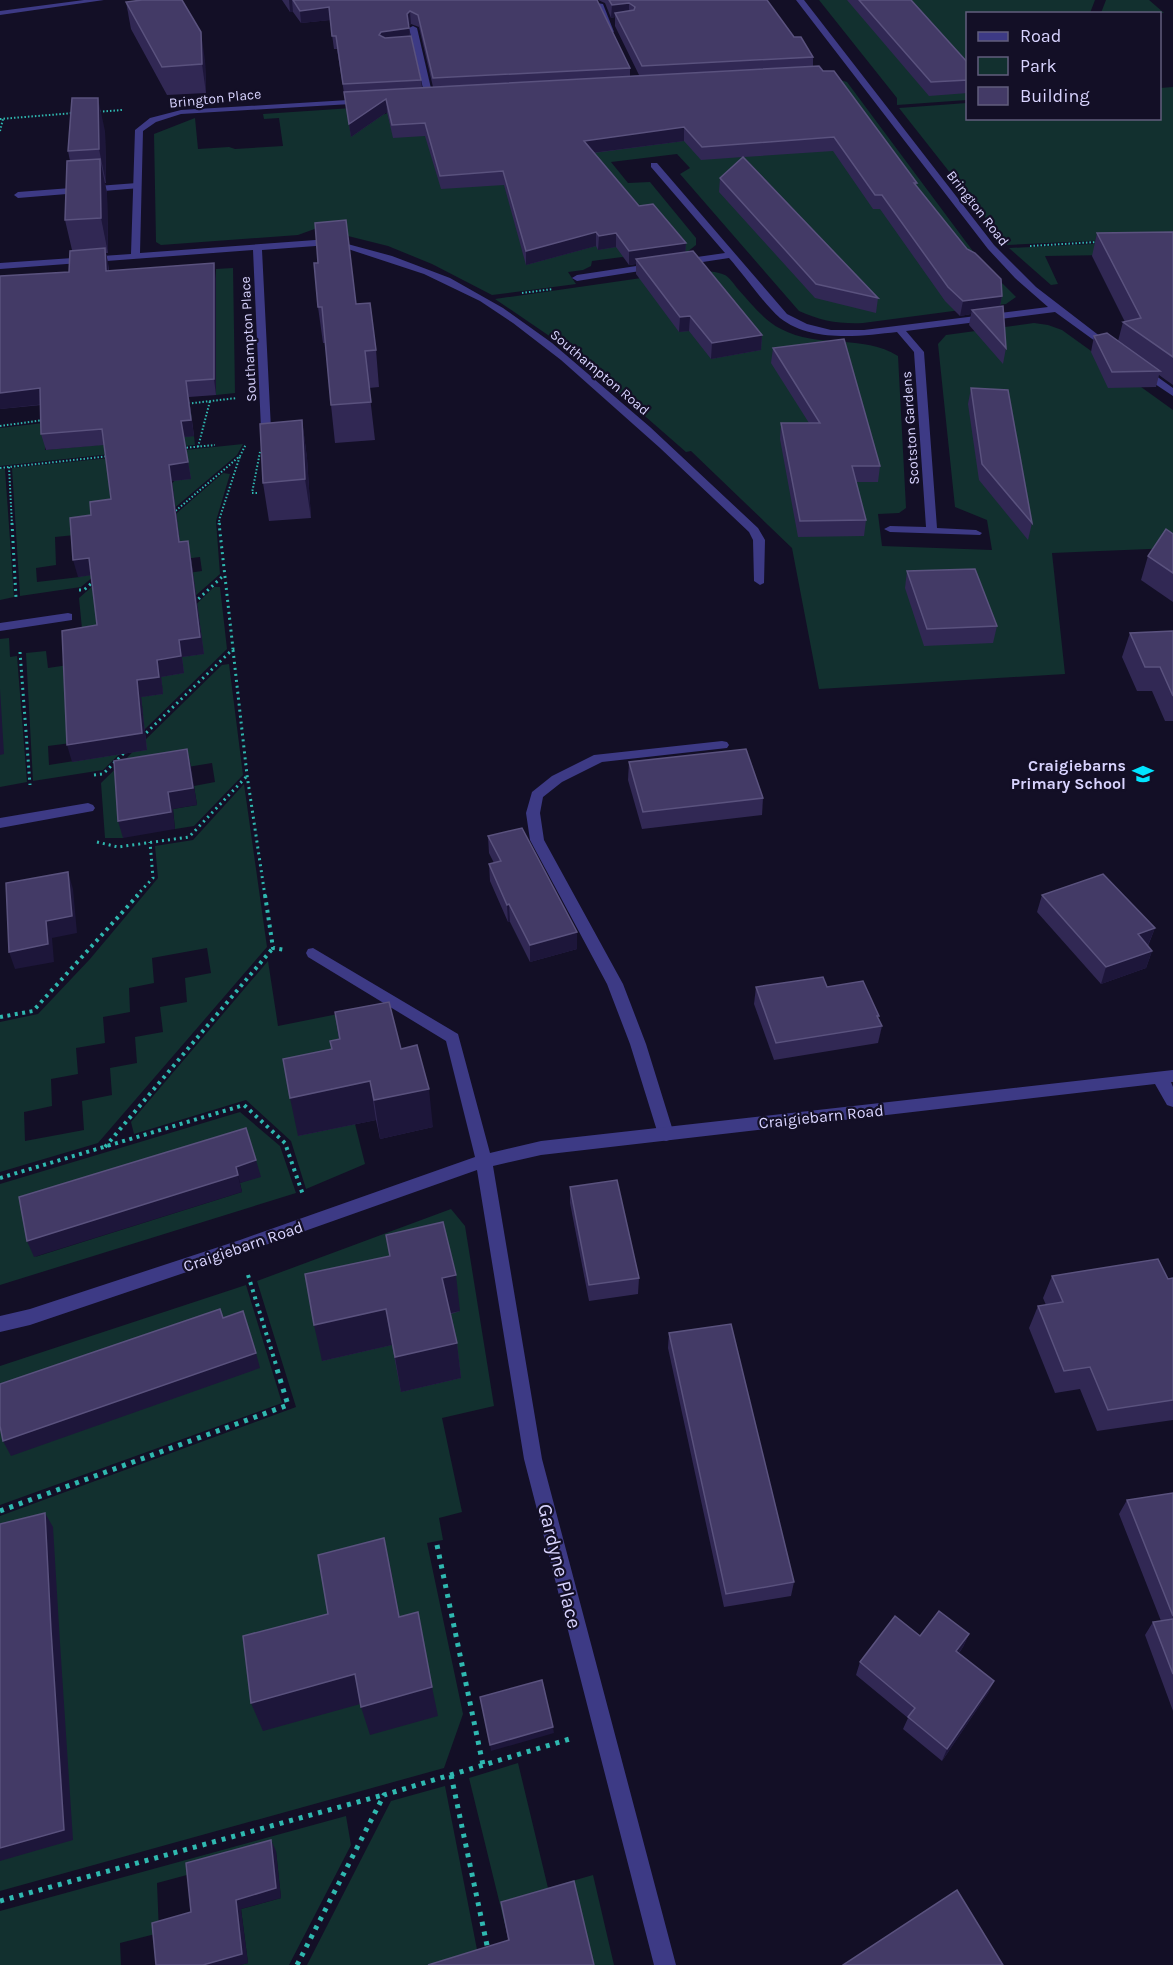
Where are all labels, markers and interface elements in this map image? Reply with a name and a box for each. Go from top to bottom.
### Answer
legend [966,12,1161,120]
text: Road [1020,25,1061,47]
text: Park [1020,55,1057,77]
street label: Brington Place [168,85,262,112]
text: Building [1020,85,1090,107]
street label: Brington Road [943,167,1012,249]
street label: Southampton Place [237,276,260,402]
street label: Southampton Road [547,326,653,419]
street label: Scotston Gardens [898,371,923,485]
place label: Craigiebarns Primary School [1011,756,1126,793]
school or university icon: Craigiebarns Primary School [1131,762,1155,786]
street label: Craigiebarn Road [758,1100,884,1133]
street label: Craigiebarn Road [181,1217,306,1276]
street label: Gardyne Place [533,1501,586,1631]

